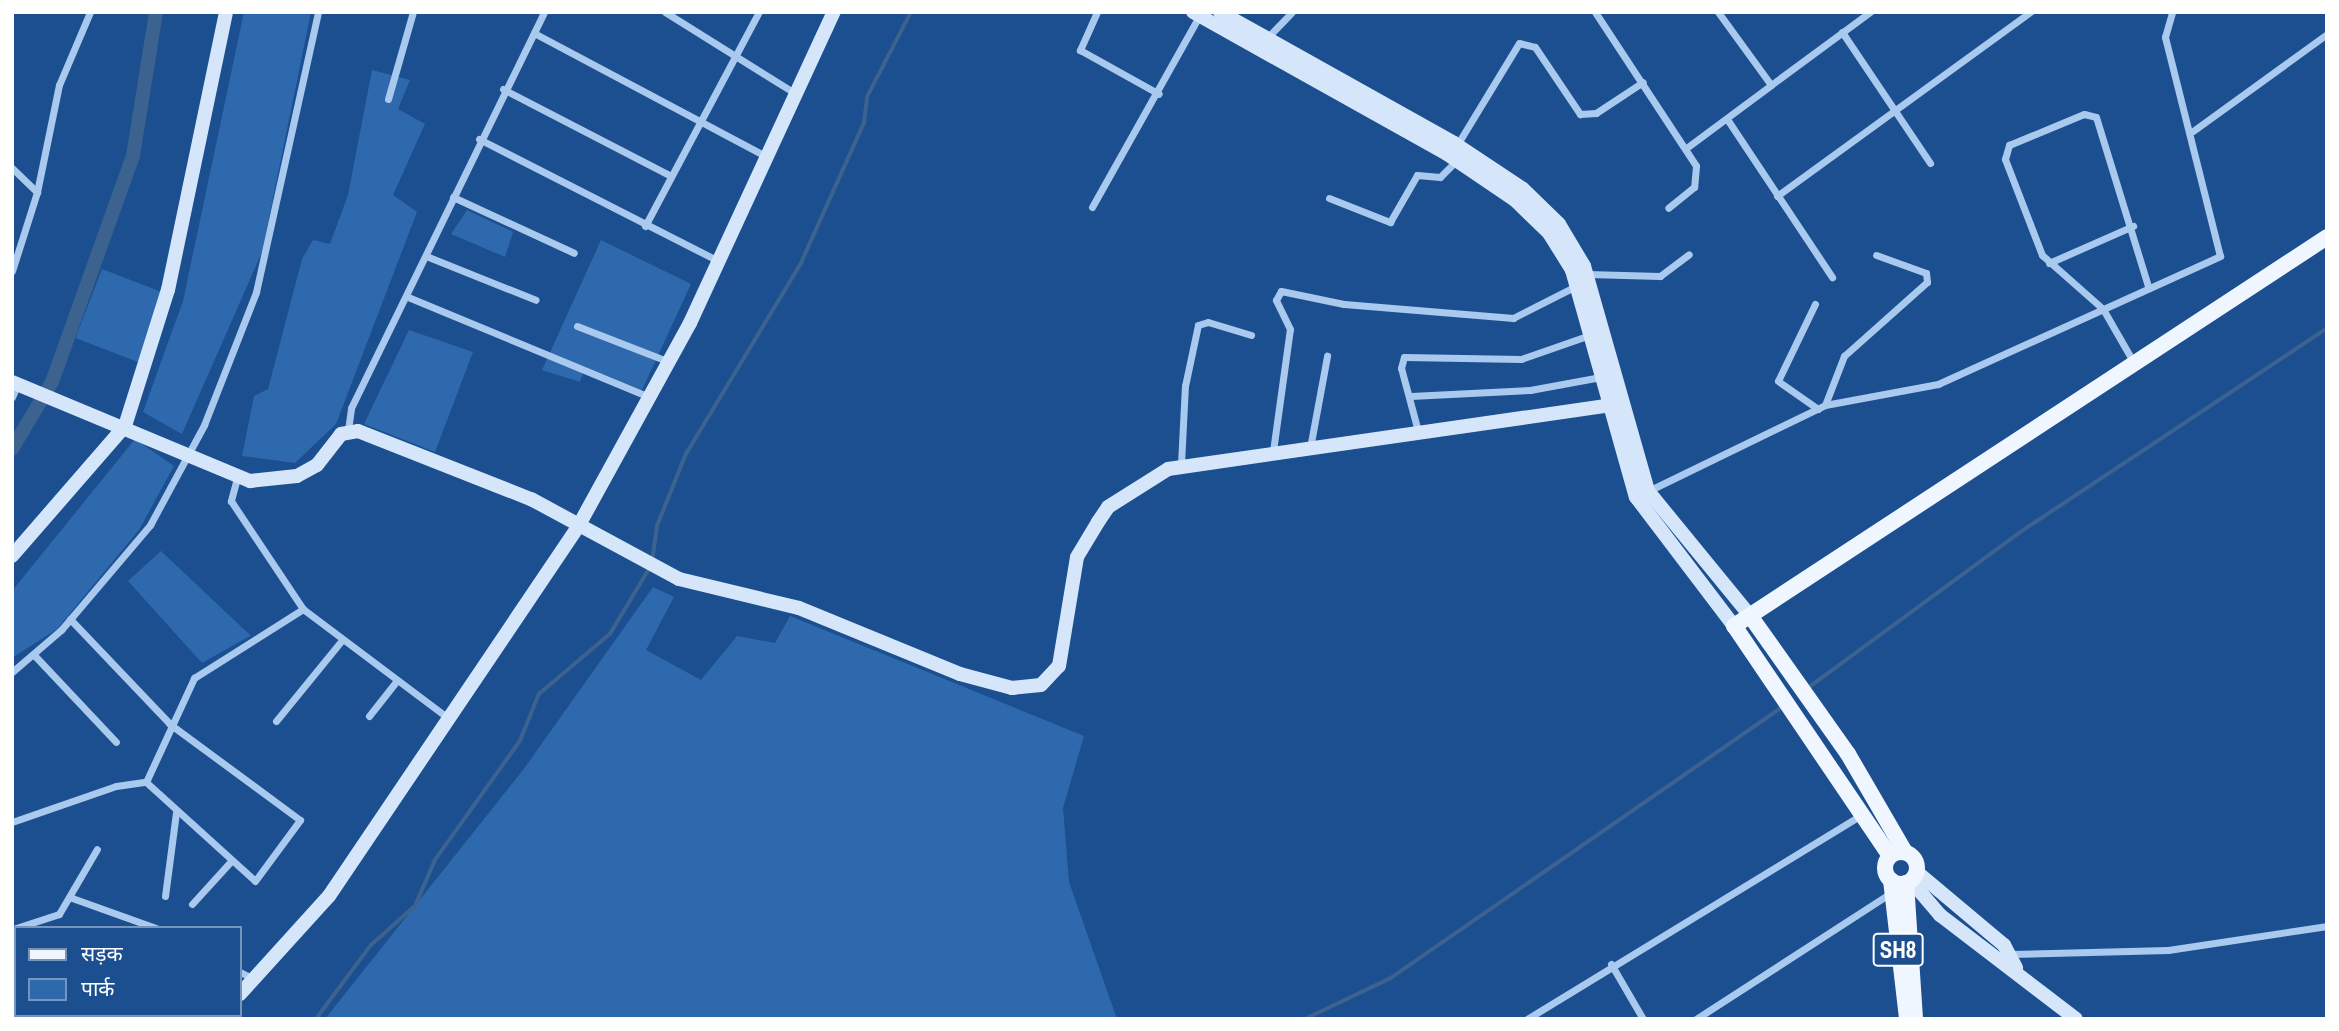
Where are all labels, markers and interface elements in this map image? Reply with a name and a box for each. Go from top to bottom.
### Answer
legend [14,926,242,1017]
road number: SH8 [1872,931,1924,970]
text: सड़क [81,939,123,968]
text: पार्क [81,974,115,1003]

